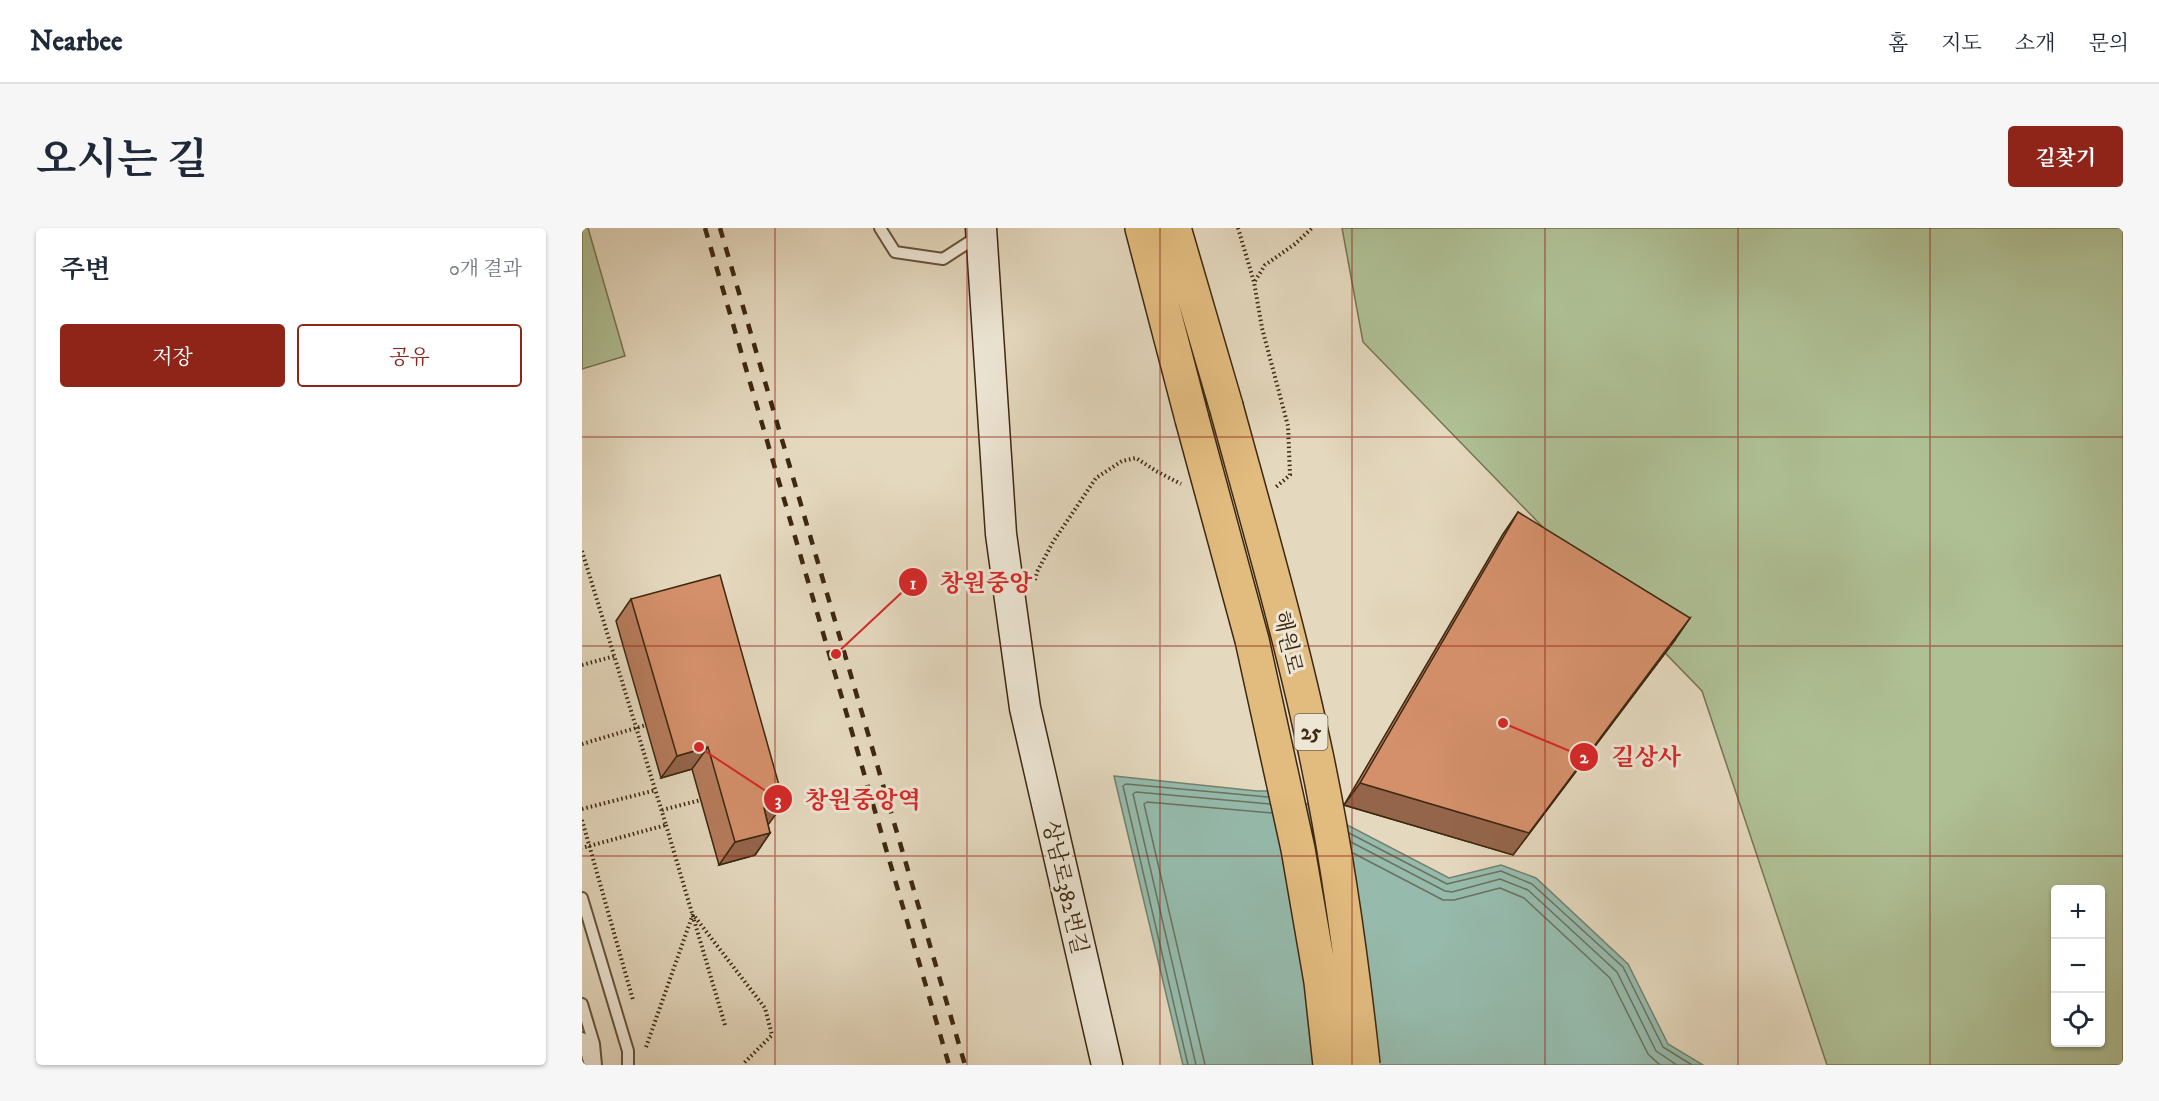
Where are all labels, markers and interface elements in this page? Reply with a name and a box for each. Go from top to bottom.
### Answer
text: Nearbee [30,24,123,59]
text: 홈 [1888,31,1908,57]
text: 지도 [1941,31,1982,57]
text: 소개 [2015,31,2055,57]
text: 문의 [2088,31,2129,57]
button: 길찾기 [2008,126,2123,187]
text: 오시는 길 [36,135,207,187]
text: 주변 [60,254,110,287]
text: 0개 결과 [449,257,522,282]
button: 저장 [60,324,285,387]
button: 공유 [297,324,522,387]
callout: 창원중앙 [898,561,1045,603]
text: 창원중앙 [940,569,1033,599]
text: 1 [910,573,917,595]
street label: 해원로 [1267,608,1308,676]
road number: 25 [1294,714,1328,750]
callout: 길상사 [1569,736,1693,778]
text: 길상사 [1611,743,1682,773]
text: 2 [1580,747,1590,769]
callout: 창원중앙역 [763,778,933,820]
text: 창원중앙역 [805,786,921,816]
text: 3 [775,790,782,812]
street label: 상남로382번길 [1036,818,1093,957]
map controls [2051,885,2105,1047]
button: + [2051,885,2105,939]
button: − [2051,939,2105,993]
button: locate [2051,993,2105,1047]

